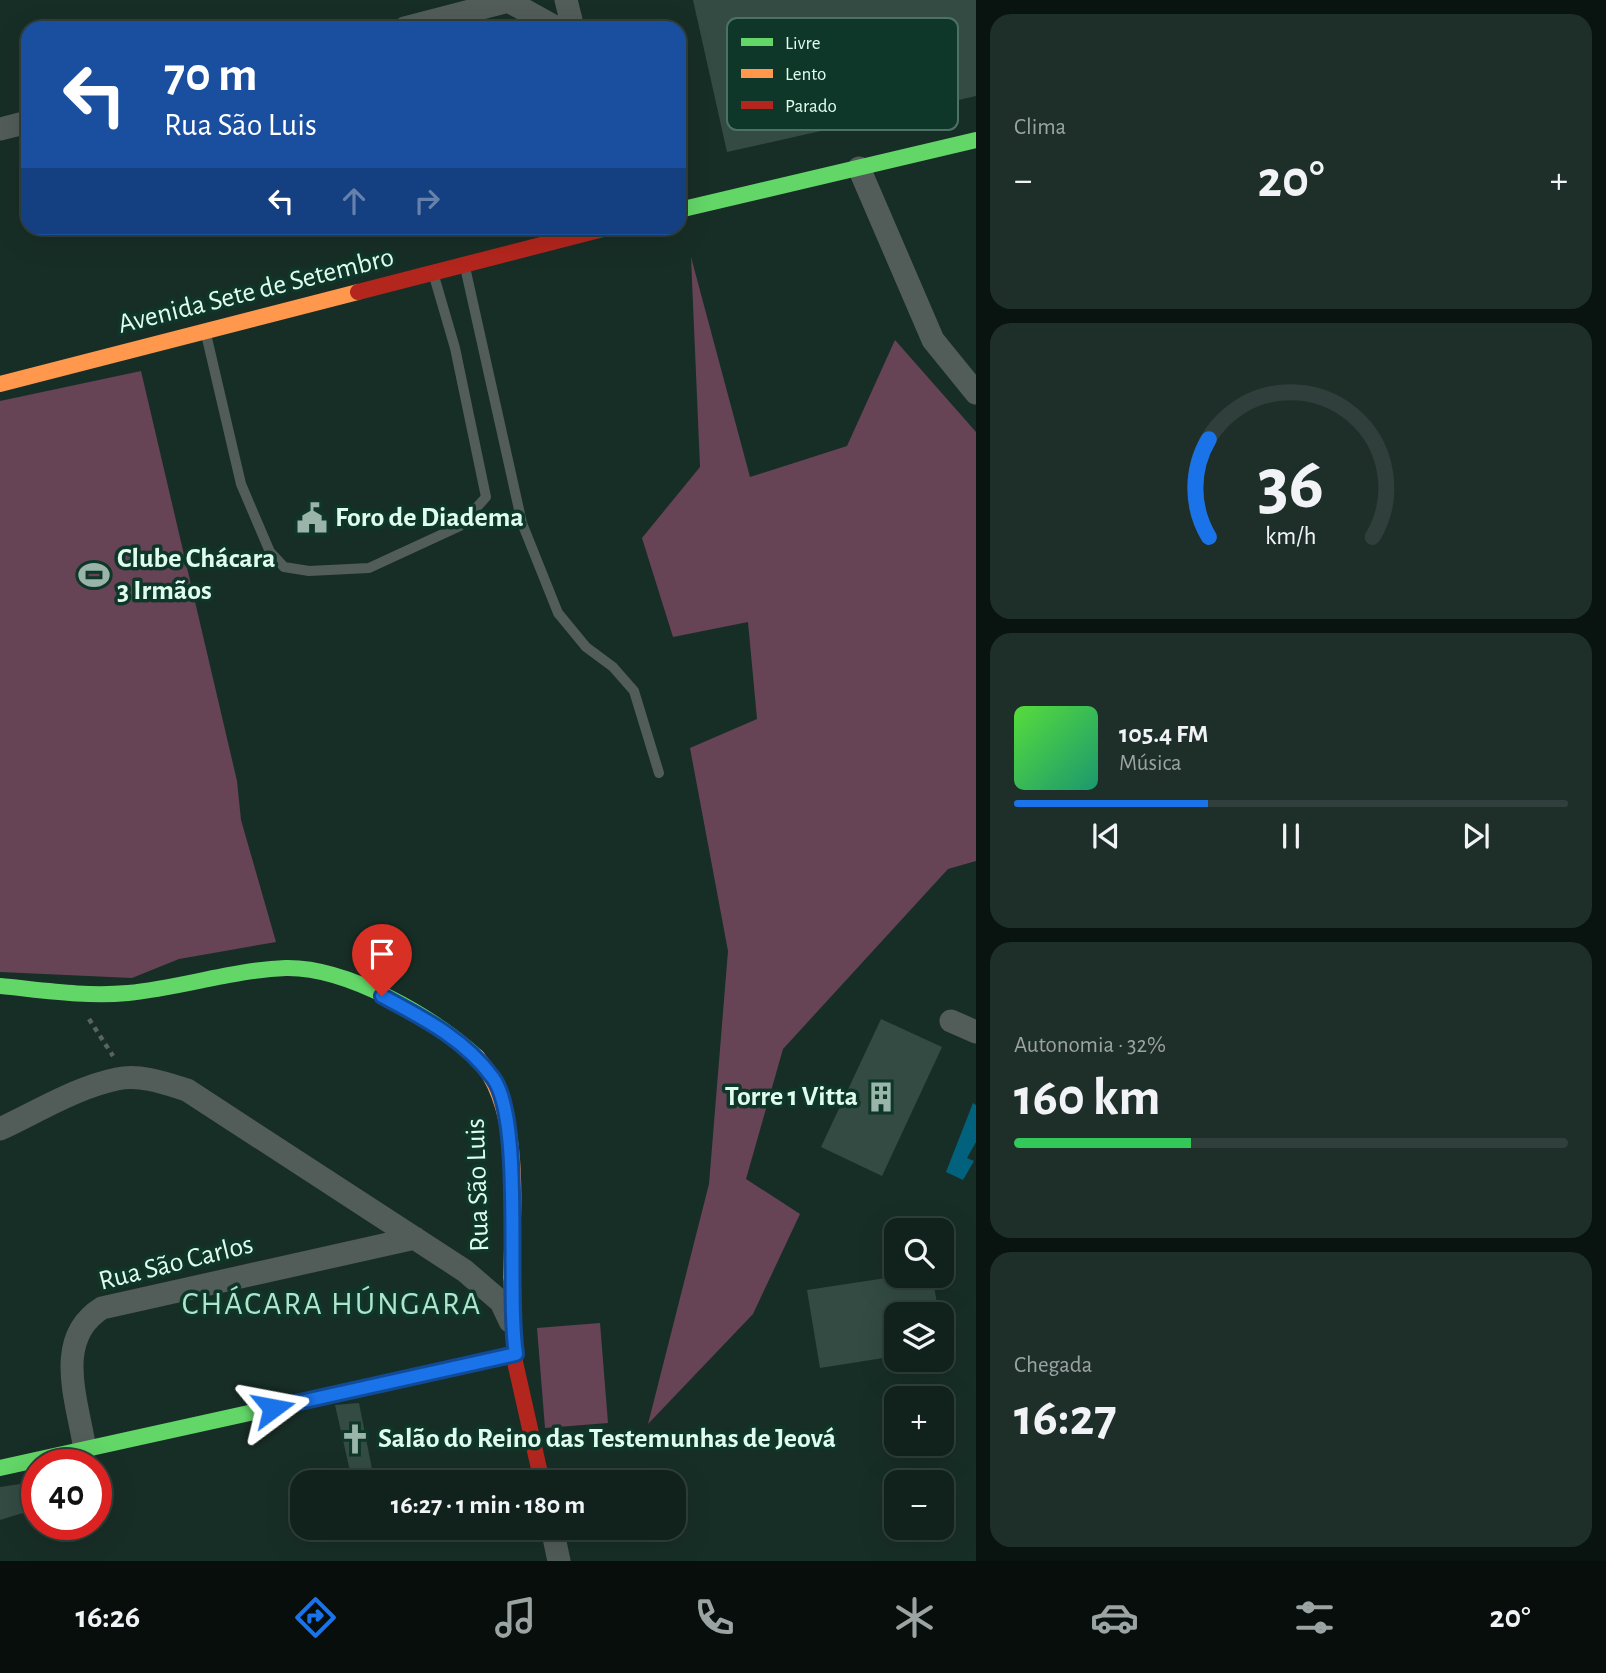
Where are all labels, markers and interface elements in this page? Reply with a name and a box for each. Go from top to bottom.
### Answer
legend [727,18,958,130]
text: Livre [785,34,820,53]
icon: left [49,49,140,140]
text: 70 m [164,51,258,100]
text: Lento [785,65,826,84]
text: Parado [785,97,837,116]
text: Rua São Luis [164,109,317,141]
text: Clima [1014,116,1066,139]
text: 20° [1258,154,1324,206]
text: − [1014,162,1032,200]
text: + [1550,162,1568,200]
icon: left [262,182,300,220]
icon: ahead [335,182,373,220]
icon: right [408,182,446,220]
street label: Avenida Sete de Setembro [115,243,397,339]
text: 36 [1258,450,1324,523]
public building icon: Foro de Diadema [295,501,329,535]
place label: Foro de Diadema [335,504,524,532]
text: km/h [1265,524,1317,549]
place label: Clube Chácara 3 Irmãos [117,545,275,605]
sports icon: Clube Chácara 3 Irmãos [77,558,111,592]
text: 105.4 FM [1119,721,1208,747]
text: Música [1119,752,1182,775]
icon: previous [1087,817,1125,855]
icon: pause [1272,817,1310,855]
icon: next [1457,817,1495,855]
pin [352,924,412,996]
icon: arrive [363,935,401,973]
text: Autonomia · 32% [1014,1034,1166,1057]
text: 160 km [1014,1072,1160,1124]
building icon: Torre 1 Vitta [864,1080,898,1114]
place label: Torre 1 Vitta [725,1083,858,1111]
street label: Rua São Luis [462,1118,494,1252]
map controls [884,1218,954,1540]
button: search [884,1218,954,1288]
street label: Rua São Carlos [96,1230,256,1296]
district label: CHÁCARA HÚNGARA [182,1285,482,1320]
button: layers [884,1302,954,1372]
text: Chegada [1014,1354,1092,1377]
position arrow [236,1371,310,1445]
button: + [884,1386,954,1456]
text: 16:27 [1014,1392,1117,1444]
church icon: Salão do Reino das Testemunhas de Jeová [338,1422,372,1456]
place label: Salão do Reino das Testemunhas de Jeová [378,1425,836,1453]
speed limit sign: 40 [21,1449,112,1540]
button: − [884,1470,954,1540]
text: 16:27 · 1 min · 180 m [391,1492,585,1518]
icon: directions [291,1593,340,1642]
icon: music [491,1593,540,1642]
icon: phone [690,1593,739,1642]
icon: climate [890,1593,939,1642]
icon: car [1090,1593,1139,1642]
icon: filters [1290,1593,1339,1642]
text: 16:26 [75,1601,140,1633]
text: 20° [1489,1601,1531,1633]

